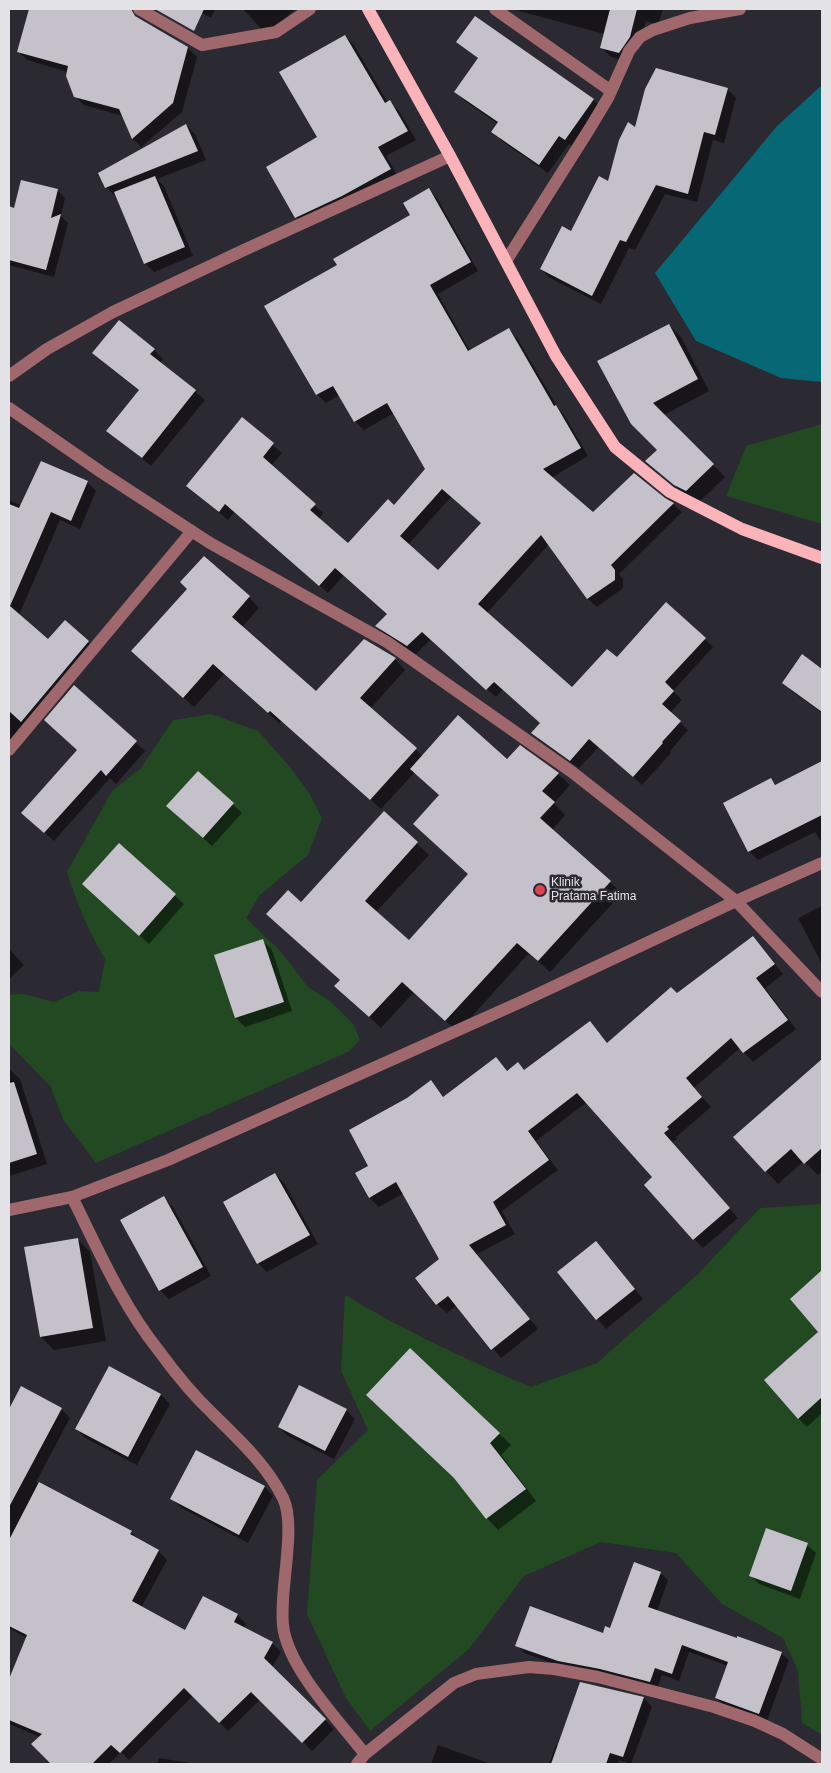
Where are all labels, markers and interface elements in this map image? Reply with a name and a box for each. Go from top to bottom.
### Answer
place label: Klinik Pratama Fatima [551,876,636,904]
marker: Klinik Pratama Fatima [533,883,547,897]

